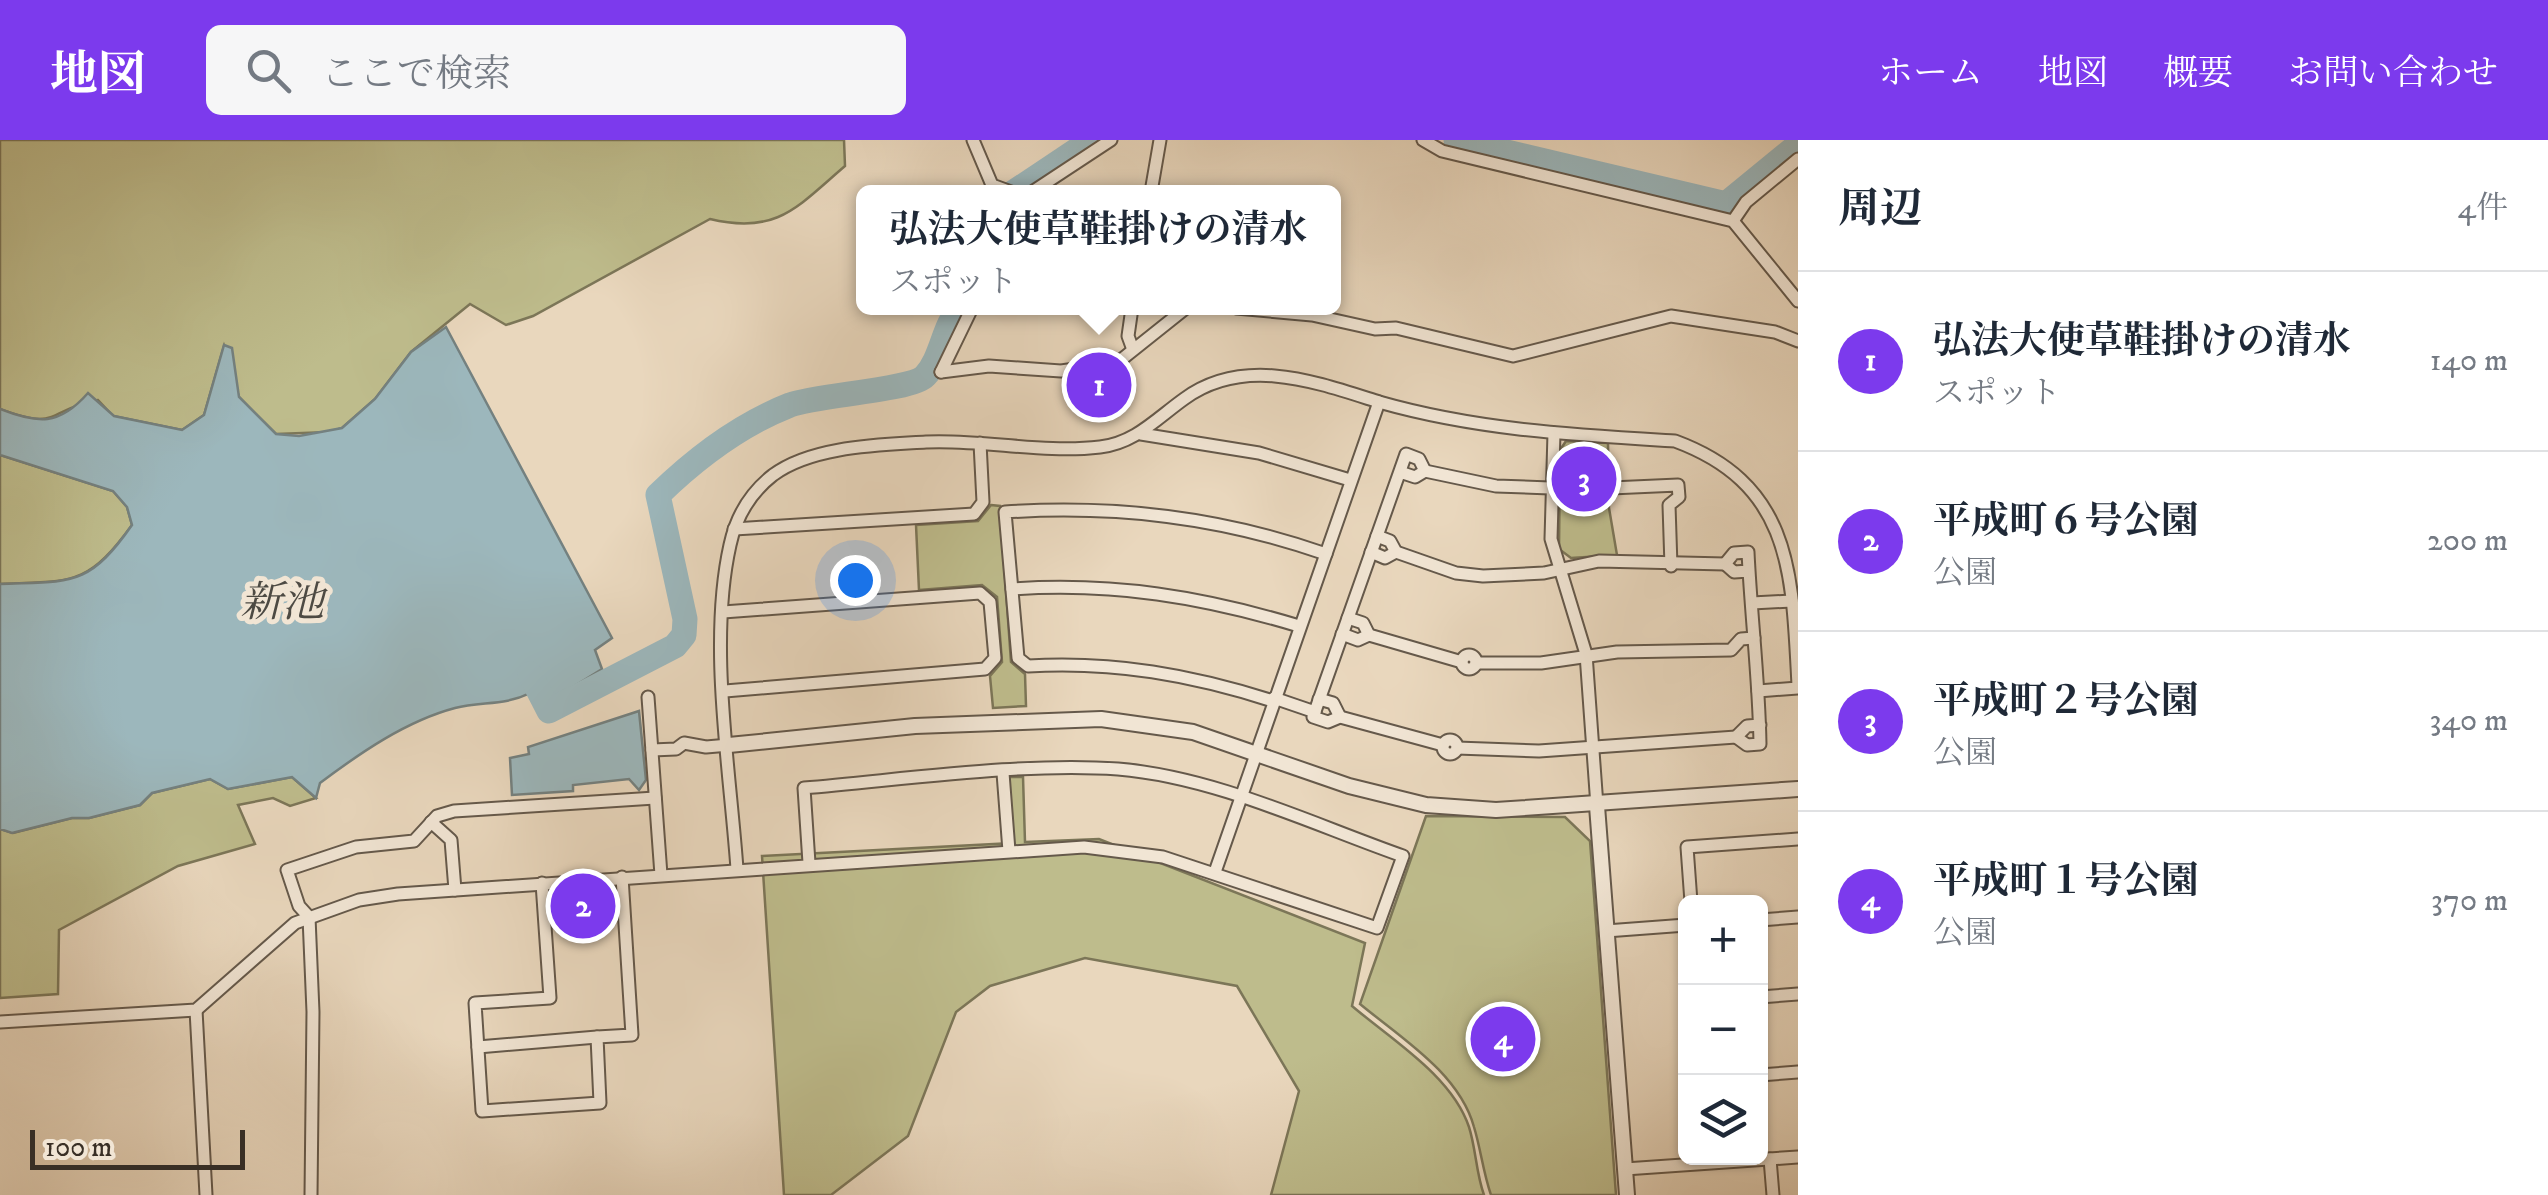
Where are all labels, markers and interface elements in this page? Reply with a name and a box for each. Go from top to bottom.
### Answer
search box [206,25,906,115]
icon: search [241,43,296,98]
text: 地図 [50,46,146,106]
text: ここで検索 [321,51,511,99]
text: ホーム [1878,52,1983,96]
text: 地図 [2038,52,2108,96]
text: 概要 [2163,52,2233,96]
text: お問い合わせ [2288,52,2498,96]
text: 周辺 [1838,184,1922,236]
popup [856,185,1341,315]
text: 4件 [2458,189,2508,229]
text: 弘法大使草鞋掛けの清水 [889,207,1308,255]
text: スポット [889,263,1018,303]
text: 弘法大使草鞋掛けの清水 [1933,318,2351,366]
text: 1 [1865,341,1876,381]
text: 140 m [2430,341,2508,381]
pin: 1 [1066,348,1132,422]
text: スポット [1933,374,2061,414]
pin: 3 [1552,442,1616,516]
text: 平成町６号公園 [1933,498,2199,546]
text: 2 [1863,521,1878,561]
text: 200 m [2427,521,2508,561]
text: 公園 [1933,554,1997,594]
your location [830,555,881,606]
water label: 新池 [240,578,328,630]
text: 平成町２号公園 [1933,678,2199,726]
text: 3 [1865,701,1876,741]
text: 340 m [2430,701,2508,741]
text: 公園 [1933,734,1997,774]
text: 平成町１号公園 [1933,858,2199,906]
pin: 2 [550,868,616,944]
text: 4 [1861,881,1880,921]
text: 370 m [2431,881,2508,921]
map controls [1678,895,1768,1165]
button: + [1678,895,1768,985]
text: 公園 [1933,914,1997,954]
button: − [1678,985,1768,1075]
pin: 4 [1470,1002,1536,1076]
button: layers [1678,1075,1768,1165]
scale bar [30,1125,245,1170]
text: 100 m [45,1130,112,1165]

